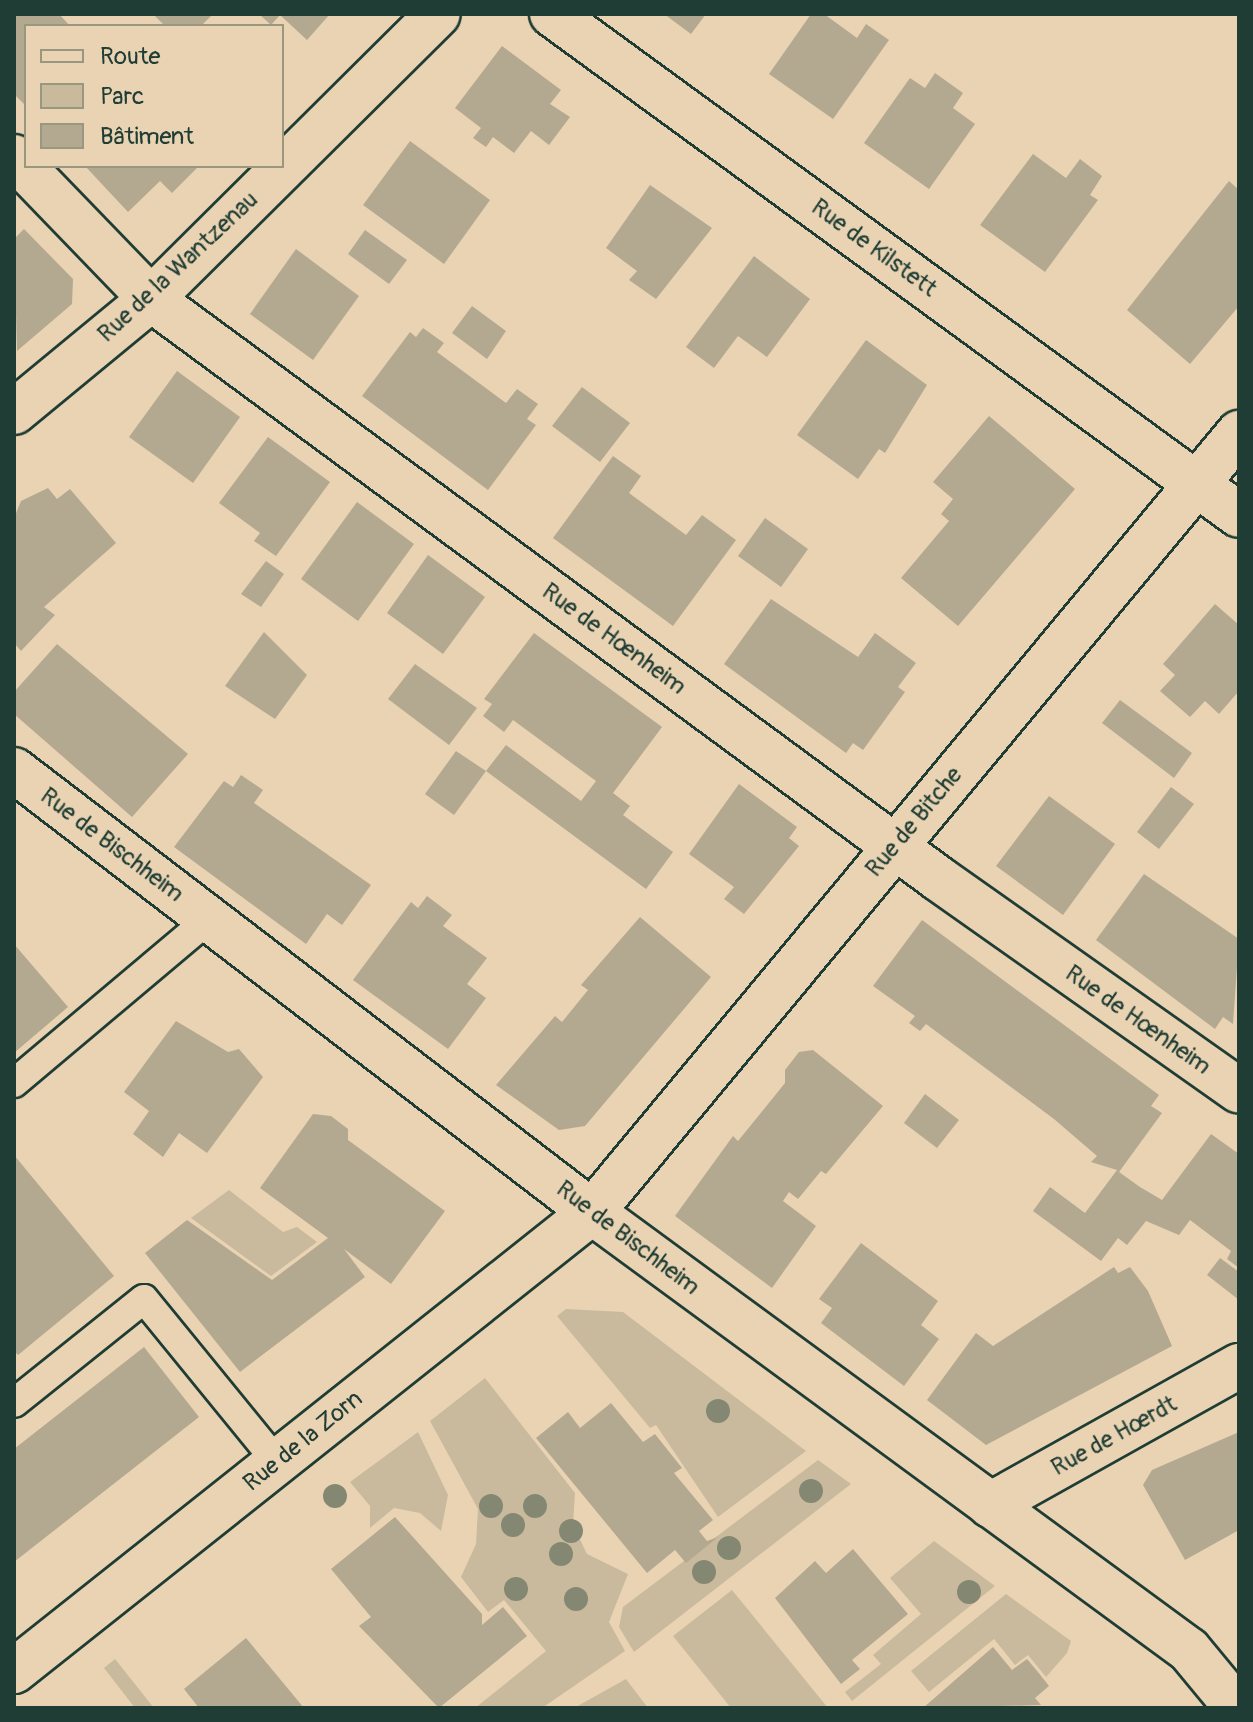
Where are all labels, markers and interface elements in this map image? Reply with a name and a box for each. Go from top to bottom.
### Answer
legend [24,24,284,168]
text: Route [100,42,160,71]
text: Parc [100,82,144,111]
text: Bâtiment [100,122,194,151]
street label: Rue de la Wantzenau [92,185,264,349]
street label: Rue de Kilstett [806,193,942,303]
street label: Rue de Hœnheim [536,577,692,701]
street label: Rue de Bitche [860,761,968,883]
street label: Rue de Bischheim [35,782,189,908]
street label: Rue de Hœnheim [1060,959,1216,1081]
street label: Rue de Bischheim [551,1175,705,1301]
street label: Rue de la Zorn [238,1384,368,1498]
street label: Rue de Hœrdt [1046,1390,1182,1482]

